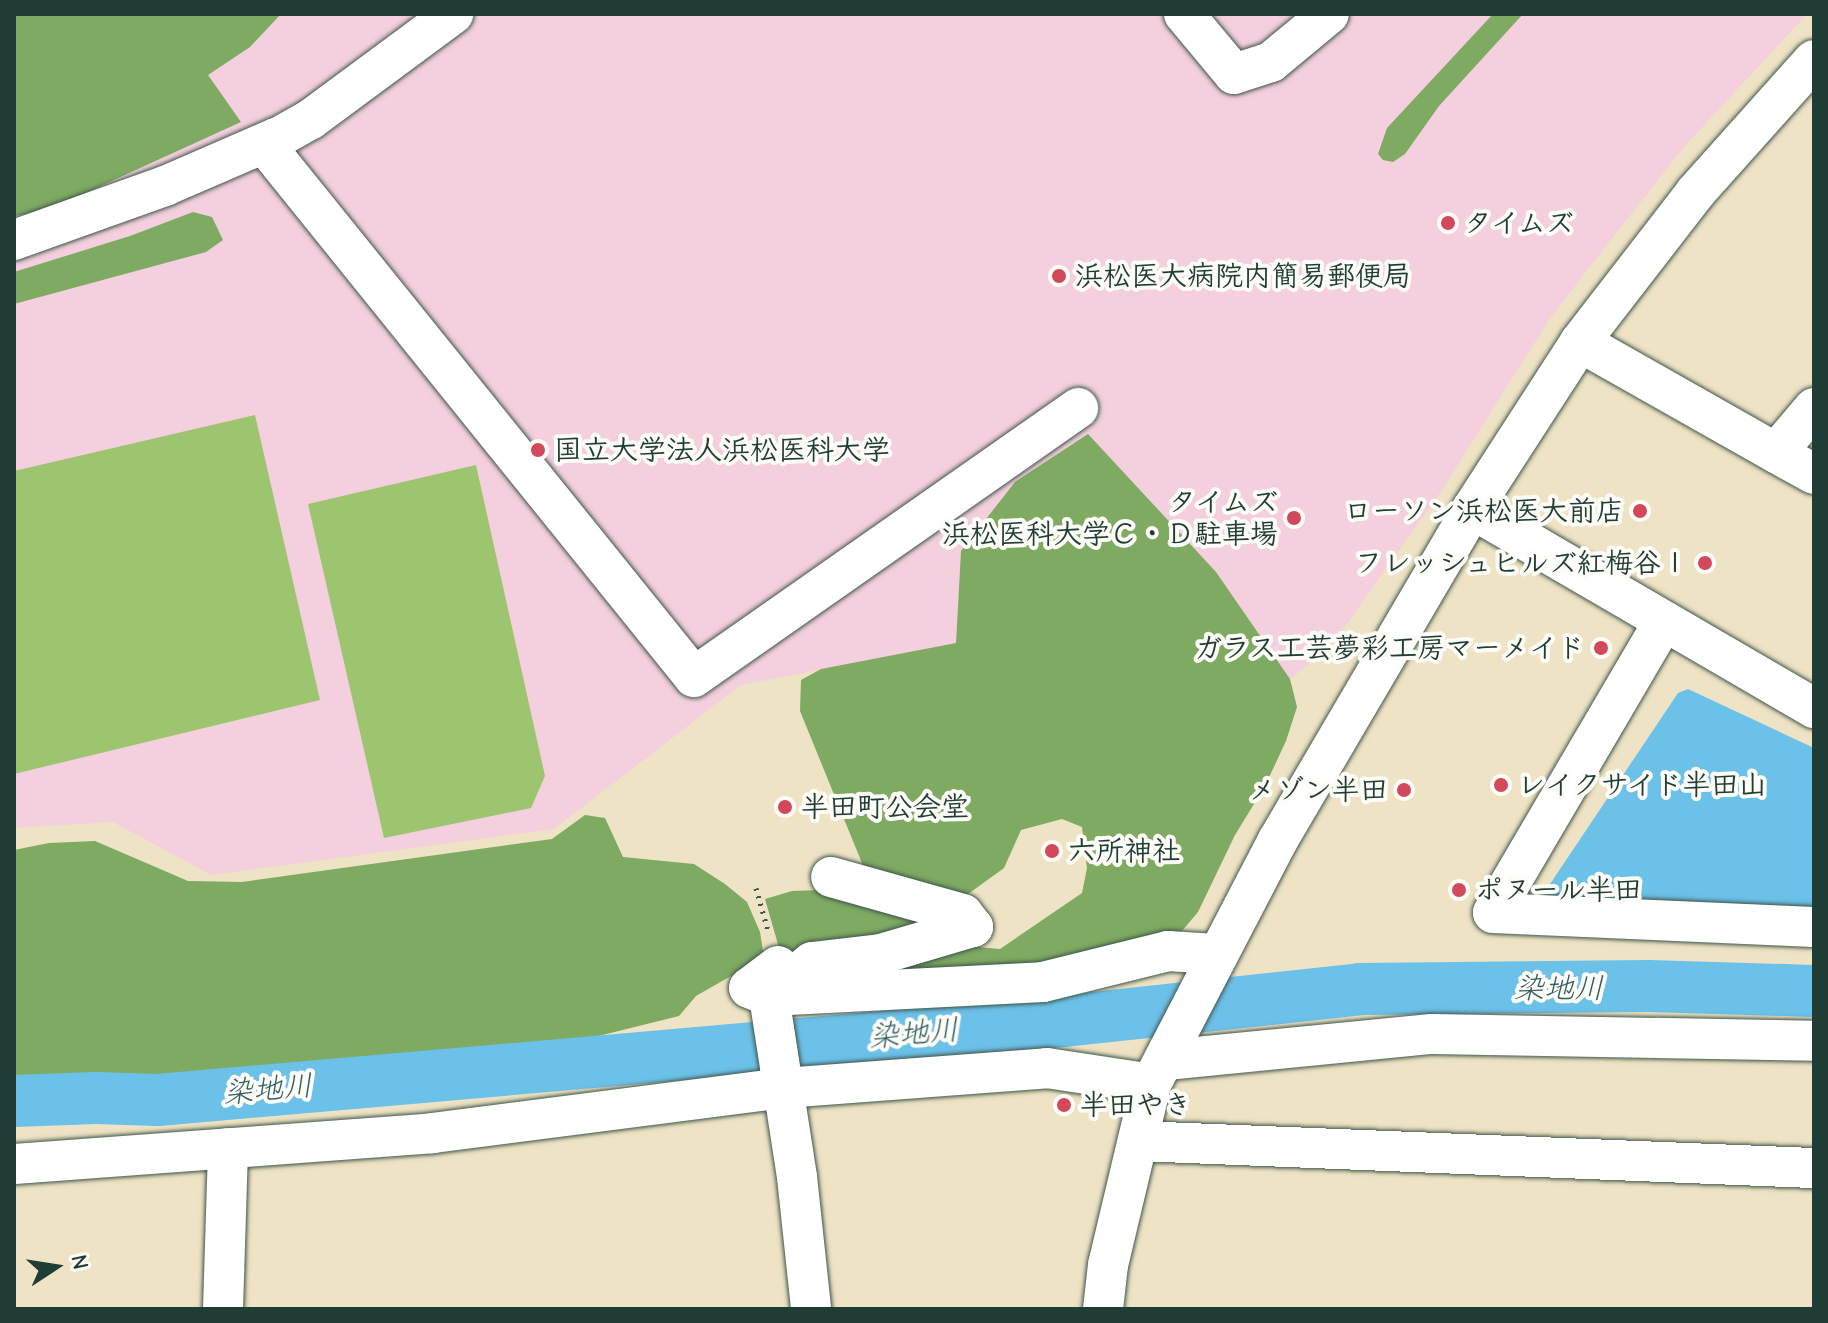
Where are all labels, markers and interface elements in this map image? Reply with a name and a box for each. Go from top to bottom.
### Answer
place label: タイムズ [1464,206,1576,240]
marker: タイムズ [1439,214,1457,232]
place label: 浜松医大病院内簡易郵便局 [1075,259,1411,293]
marker: 浜松医大病院内簡易郵便局 [1050,267,1068,285]
place label: 国立大学法人浜松医科大学 [554,433,890,467]
marker: 国立大学法人浜松医科大学 [529,441,547,459]
place label: タイムズ 浜松医科大学Ｃ・Ｄ駐車場 [942,485,1278,551]
place label: ローソン浜松医大前店 [1344,494,1624,528]
marker: ローソン浜松医大前店 [1631,502,1649,520]
marker: タイムズ 浜松医科大学Ｃ・Ｄ駐車場 [1285,509,1303,527]
place label: フレッシュヒルズ紅梅谷Ⅰ [1353,546,1689,580]
marker: フレッシュヒルズ紅梅谷Ⅰ [1696,554,1714,572]
place label: ガラス工芸夢彩工房マーメイド [1193,631,1585,665]
marker: ガラス工芸夢彩工房マーメイド [1592,639,1610,657]
place label: レイクサイド半田山 [1517,768,1769,802]
place label: メゾン半田 [1248,773,1388,807]
marker: レイクサイド半田山 [1492,776,1510,794]
marker: メゾン半田 [1395,781,1413,799]
place label: 半田町公会堂 [801,790,969,824]
marker: 半田町公会堂 [776,798,794,816]
place label: 六所神社 [1068,834,1180,868]
marker: 六所神社 [1043,842,1061,860]
place label: ポヌール半田 [1475,873,1643,907]
marker: ポヌール半田 [1450,881,1468,899]
water label: 染地川 [1514,971,1604,1007]
water label: 染地川 [868,1012,960,1056]
water label: 染地川 [222,1068,314,1112]
place label: 半田やき [1080,1088,1192,1122]
marker: 半田やき [1055,1096,1073,1114]
north arrow [16,1227,96,1307]
text: N [65,1252,94,1272]

